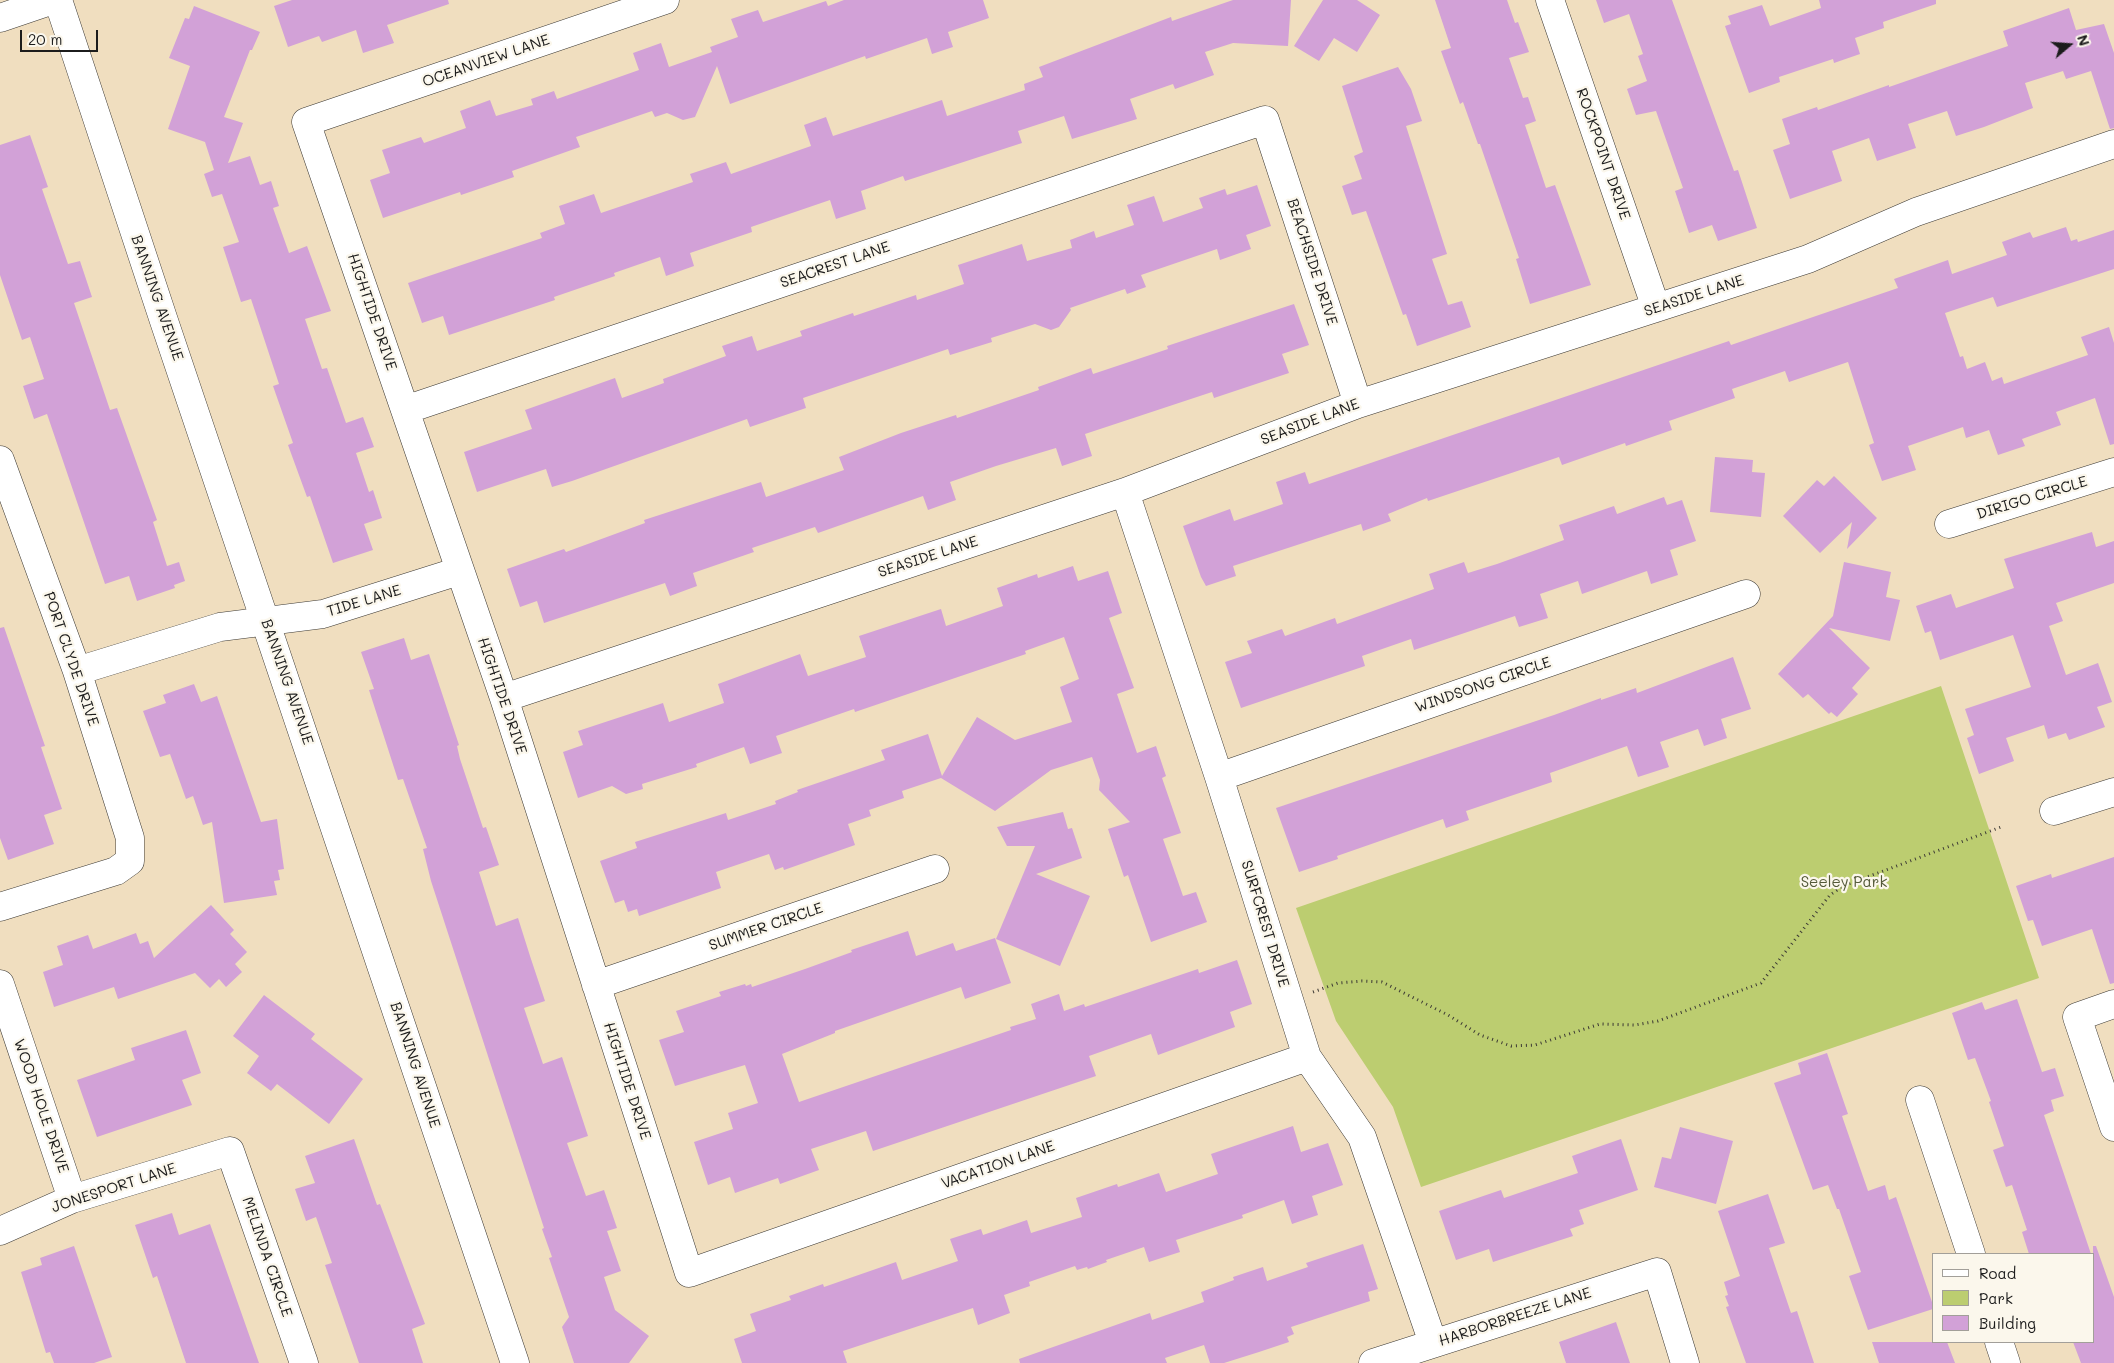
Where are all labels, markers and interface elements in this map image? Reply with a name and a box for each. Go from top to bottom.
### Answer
scale bar [22,20,100,52]
north arrow [2044,20,2094,70]
text: 20 m [28,29,62,49]
street label: OCEANVIEW LANE [420,31,552,91]
text: N [2073,32,2094,48]
street label: ROCKPOINT DRIVE [1572,86,1634,222]
street label: BEACHSIDE DRIVE [1283,196,1341,328]
street label: BANNING AVENUE [127,233,187,363]
street label: SEACREST LANE [778,238,892,292]
street label: HIGHTIDE DRIVE [344,251,400,373]
street label: SEASIDE LANE [1642,271,1746,321]
street label: SEASIDE LANE [1258,395,1362,449]
street label: DIRIGO CIRCLE [1974,473,2090,523]
street label: SEASIDE LANE [876,532,980,582]
street label: TIDE LANE [325,581,403,621]
street label: PORT CLYDE DRIVE [40,590,102,728]
street label: BANNING AVENUE [257,617,317,747]
street label: HIGHTIDE DRIVE [474,635,530,757]
street label: WINDSONG CIRCLE [1413,653,1553,717]
street label: SURFCREST DRIVE [1237,858,1293,990]
park label: Seeley Park [1801,873,1887,891]
street label: SUMMER CIRCLE [707,899,825,955]
street label: BANNING AVENUE [386,1000,444,1130]
street label: HIGHTIDE DRIVE [600,1020,654,1142]
street label: WOOD HOLE DRIVE [10,1037,72,1175]
street label: VACATION LANE [939,1137,1057,1193]
street label: JONESPORT LANE [49,1159,179,1217]
street label: MELINDA CIRCLE [238,1195,296,1319]
legend [1932,1253,2094,1343]
text: Road [1979,1263,2016,1283]
street label: HARBORBREEZE LANE [1437,1284,1593,1350]
text: Park [1979,1288,2013,1308]
text: Building [1979,1313,2036,1333]

